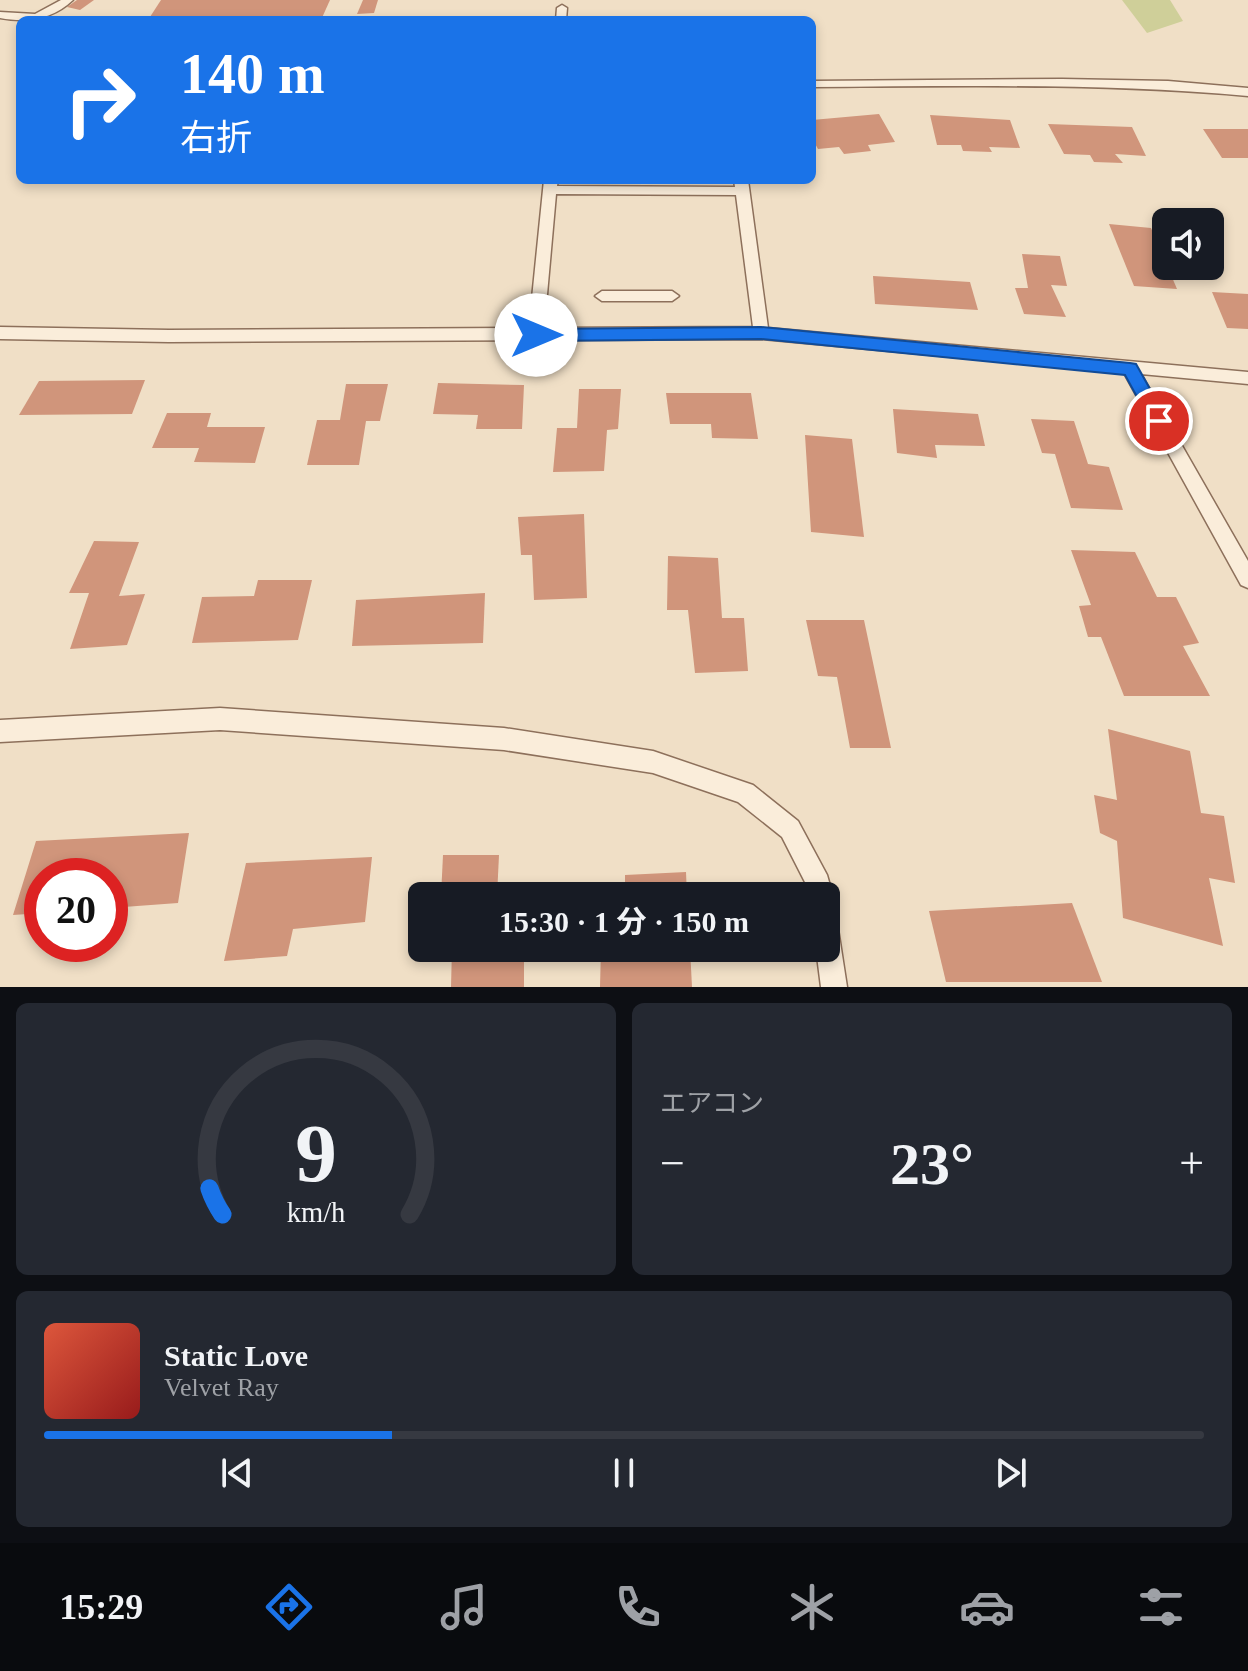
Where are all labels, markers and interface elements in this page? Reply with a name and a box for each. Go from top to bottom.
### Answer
text: 140 m [180,43,325,105]
icon: right [48,48,152,152]
text: 右折 [180,118,252,158]
map controls [1152,208,1224,280]
button: sound [1152,208,1224,280]
position arrow [494,293,578,377]
pin [1125,387,1193,455]
icon: arrive [1137,399,1181,443]
speed limit sign: 20 [24,858,128,962]
text: 15:30 · 1 分 · 150 m [499,905,749,938]
text: エアコン [660,1089,764,1118]
text: 9 [295,1107,337,1199]
text: 23° [890,1131,974,1197]
text: − [660,1139,685,1188]
text: + [1179,1139,1204,1188]
text: km/h [287,1197,345,1228]
text: Static Love [164,1339,308,1372]
text: Velvet Ray [164,1373,279,1402]
icon: previous [215,1451,259,1495]
icon: pause [602,1451,646,1495]
icon: next [989,1451,1033,1495]
icon: directions [261,1579,317,1635]
icon: music [436,1579,492,1635]
icon: phone [610,1579,666,1635]
icon: climate [784,1579,840,1635]
icon: car [959,1579,1015,1635]
icon: filters [1133,1579,1189,1635]
text: 15:29 [59,1587,143,1627]

